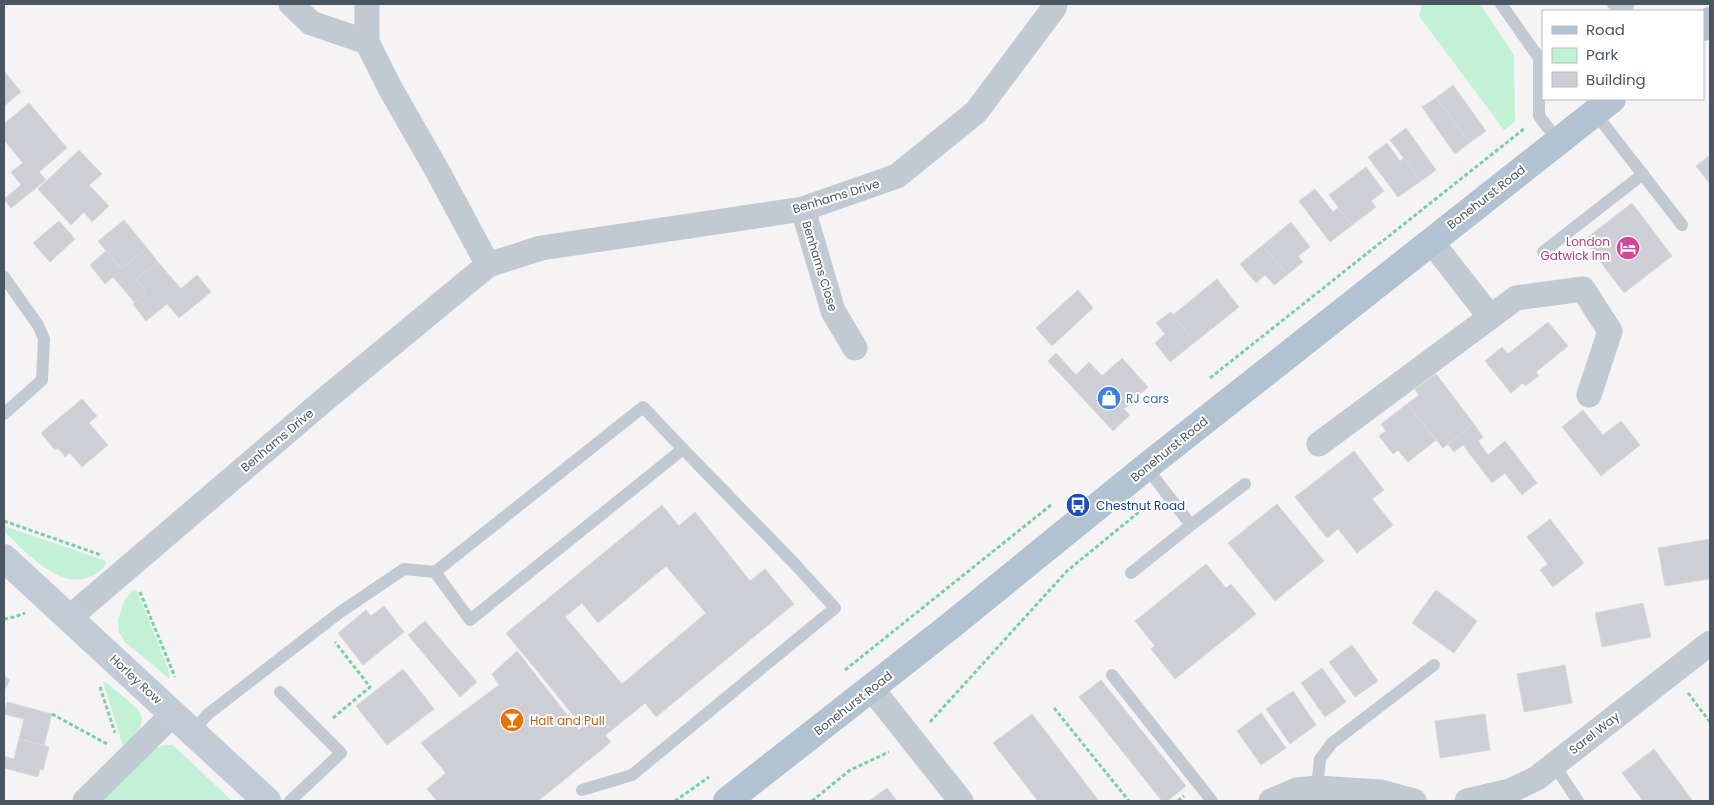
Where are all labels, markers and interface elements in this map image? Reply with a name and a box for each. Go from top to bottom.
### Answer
legend [1542,10,1704,100]
text: Road [1586,19,1625,40]
text: Park [1586,44,1618,65]
text: Building [1586,69,1646,90]
street label: Bonehurst Road [1443,161,1529,233]
street label: Benhams Drive [790,175,882,217]
street label: Benhams Close [798,219,842,313]
place label: London Gatwick Inn [1540,233,1610,264]
hotel icon: London Gatwick Inn [1615,235,1641,261]
shop icon: RJ cars [1096,385,1122,411]
place label: RJ cars [1126,390,1169,407]
street label: Benhams Drive [237,405,317,475]
street label: Bonehurst Road [1127,412,1211,486]
bus stop icon: Chestnut Road [1065,492,1091,518]
place label: Chestnut Road [1096,497,1185,514]
street label: Horley Row [106,650,166,708]
street label: Bonehurst Road [810,667,896,739]
bar icon: Halt and Pull [499,707,525,733]
street label: Sarel Way [1565,708,1623,758]
place label: Halt and Pull [530,712,605,729]

